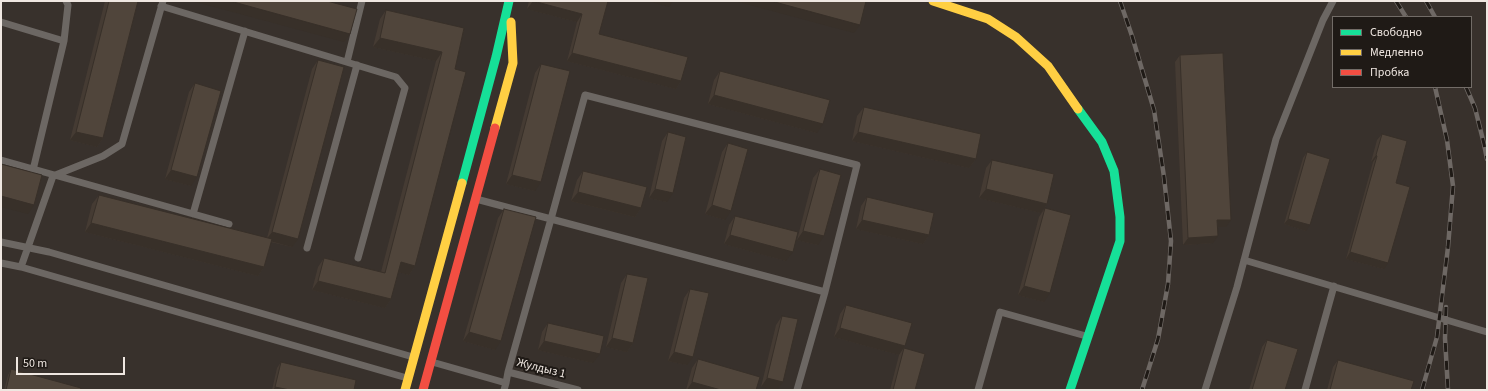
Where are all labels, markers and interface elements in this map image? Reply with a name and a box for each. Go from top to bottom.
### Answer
legend [1332,16,1472,88]
text: Свободно [1370,24,1422,41]
text: Медленно [1370,44,1424,61]
text: Пробка [1370,64,1409,81]
scale bar [18,349,127,375]
text: 50 m [23,355,47,372]
street label: Жулдыз 1 [515,356,567,382]

